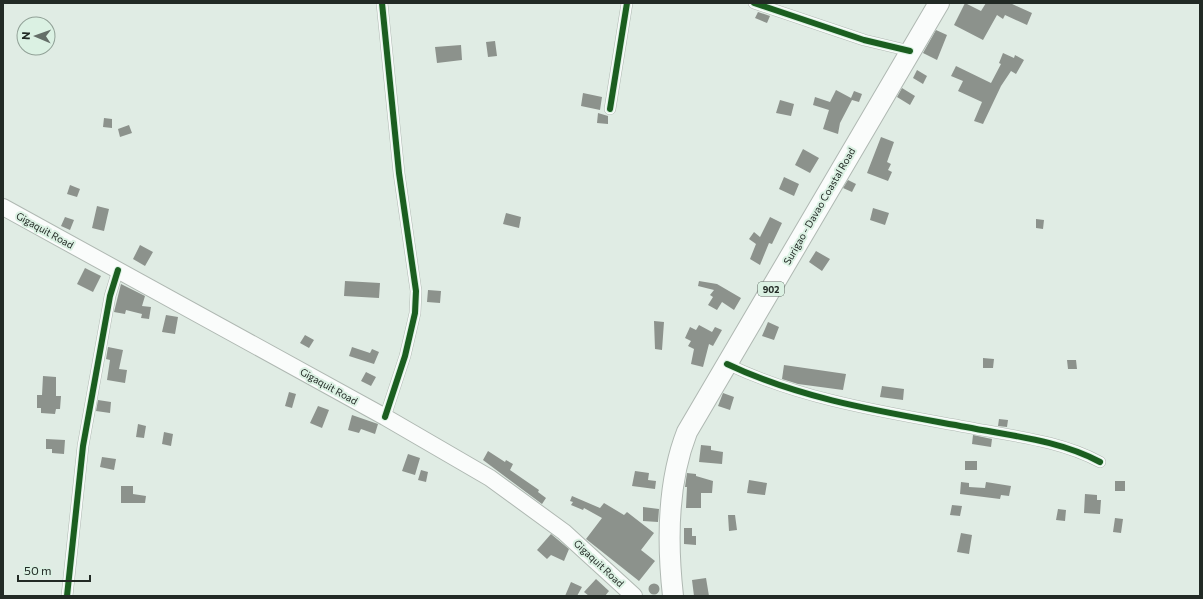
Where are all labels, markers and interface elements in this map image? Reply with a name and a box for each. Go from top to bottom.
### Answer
north arrow [16,16,56,56]
text: N [19,31,32,40]
street label: Surigao - Davao Coastal Road [781,145,858,267]
street label: Gigaquit Road [14,209,76,251]
road number: 902 [758,282,784,296]
street label: Gigaquit Road [298,365,360,407]
street label: Gigaquit Road [572,537,627,589]
scale bar [18,557,90,583]
text: 50 m [24,563,52,577]

